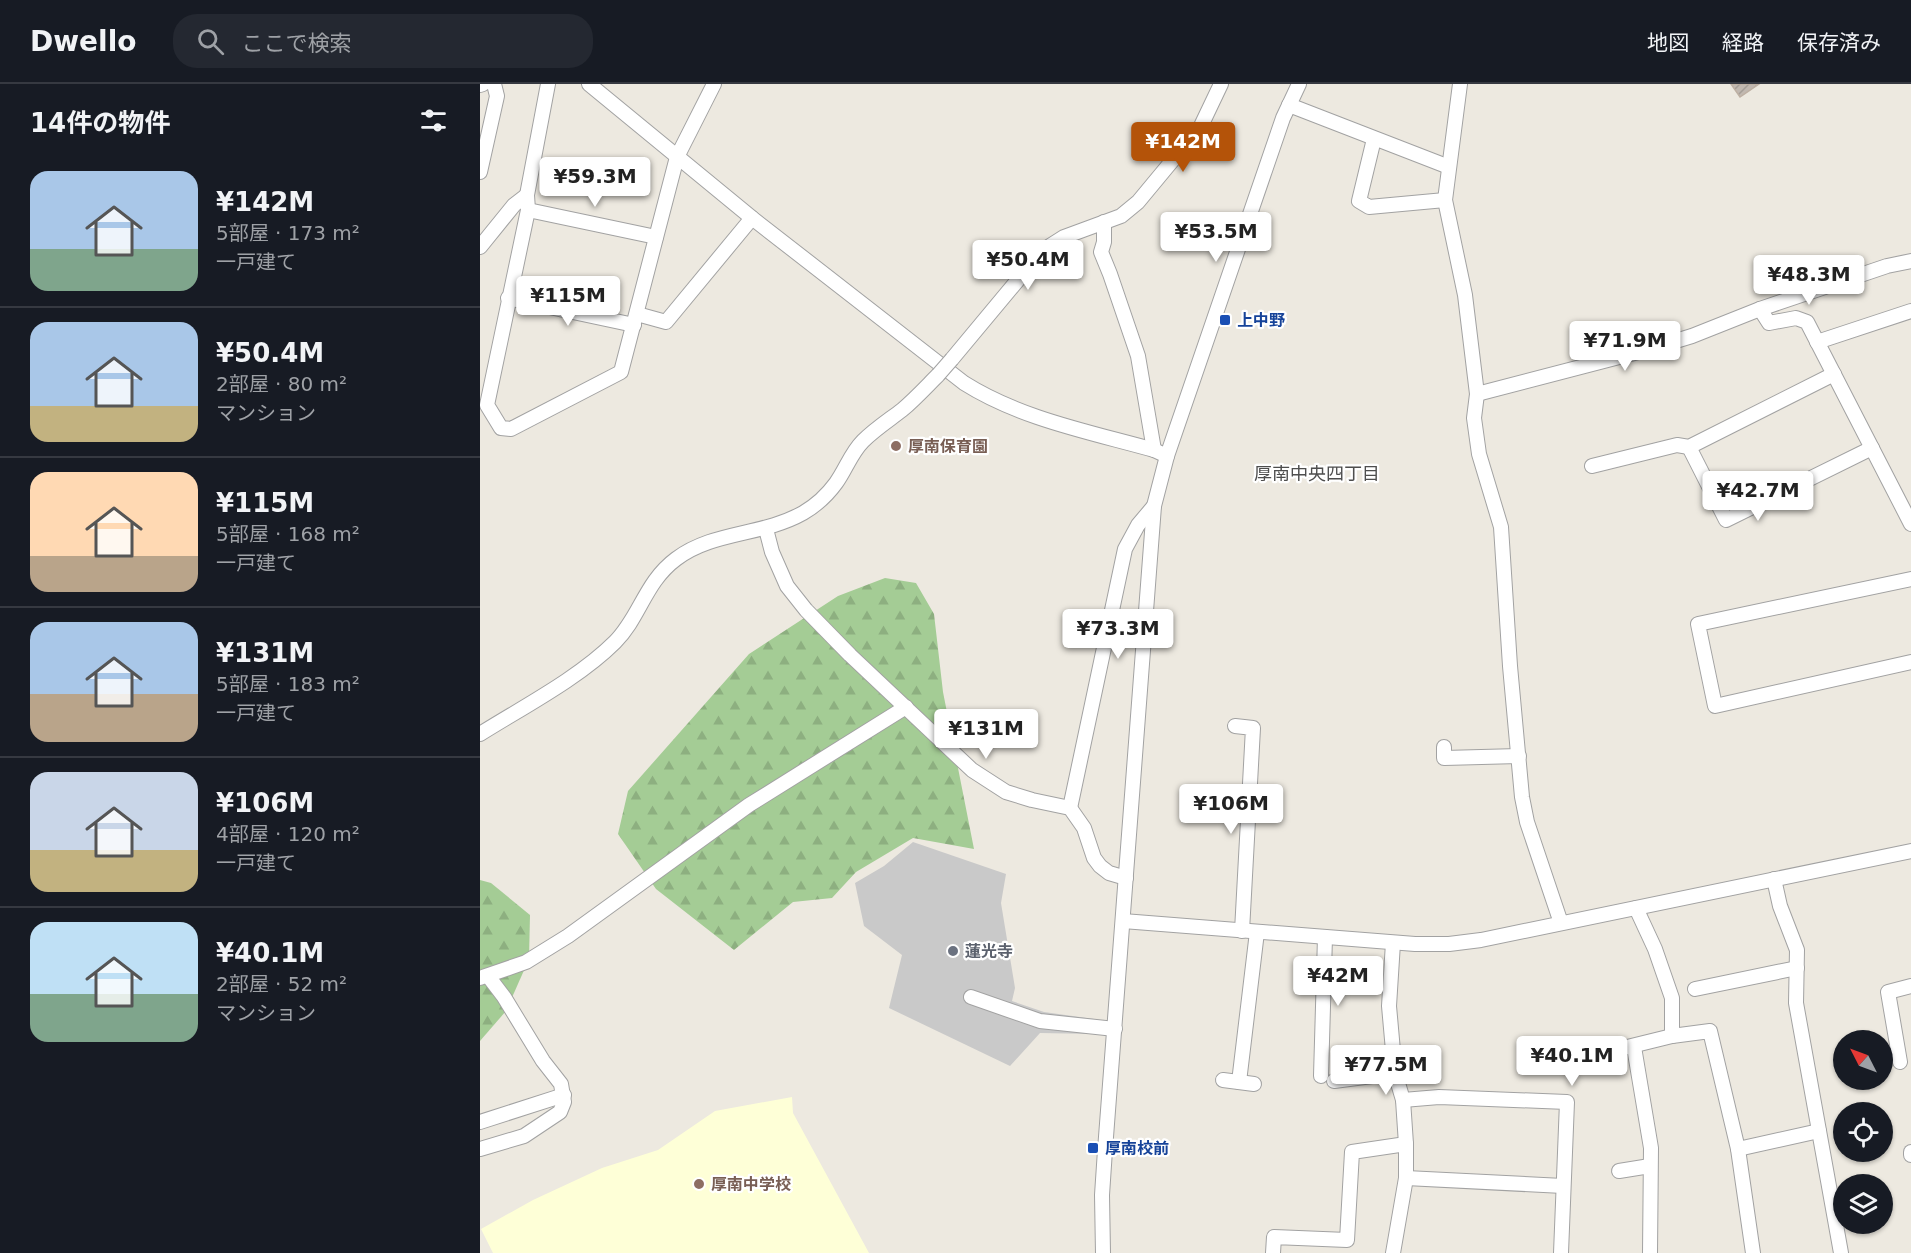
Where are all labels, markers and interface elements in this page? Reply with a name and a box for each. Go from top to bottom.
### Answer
search box [173,14,593,68]
text: Dwello [30,25,137,58]
icon: search [194,25,227,58]
text: ここで検索 [242,31,352,56]
text: 地図 [1647,31,1689,55]
text: 経路 [1722,31,1764,55]
text: 保存済み [1797,31,1881,55]
icon: filters [417,104,450,137]
text: 14件の物件 [30,108,170,138]
pin: ¥142M [1141,122,1225,173]
text: ¥142M [1145,129,1221,153]
pin: ¥59.3M [546,157,644,208]
text: ¥59.3M [553,164,637,188]
text: ¥142M [216,187,314,217]
icon: home [78,195,150,267]
pin: ¥53.5M [1167,212,1265,263]
text: ¥53.5M [1174,219,1258,243]
text: 5部屋 · 173 m² [216,221,360,245]
pin: ¥50.4M [979,240,1077,291]
text: ¥50.4M [986,247,1070,271]
text: 一戸建て [216,250,296,274]
pin: ¥48.3M [1760,255,1858,306]
text: ¥48.3M [1767,262,1851,286]
pin: ¥115M [526,276,610,327]
text: ¥115M [530,283,606,307]
place label: 上中野 [1237,311,1285,330]
marker: 上中野 [1218,313,1232,327]
pin: ¥71.9M [1576,321,1674,372]
text: ¥71.9M [1583,328,1667,352]
text: ¥50.4M [216,338,324,368]
icon: home [78,346,150,418]
text: 2部屋 · 80 m² [216,372,347,396]
text: マンション [216,401,316,425]
place label: 厚南保育園 [908,437,988,456]
marker: 厚南保育園 [889,439,903,453]
district label: 厚南中央四丁目 [1254,463,1380,484]
pin: ¥42.7M [1709,471,1807,522]
text: ¥42.7M [1716,478,1800,502]
text: ¥115M [216,488,314,518]
icon: home [78,496,150,568]
text: 5部屋 · 168 m² [216,522,360,546]
text: 一戸建て [216,551,296,575]
pin: ¥73.3M [1069,609,1167,660]
text: ¥73.3M [1076,616,1160,640]
text: ¥131M [216,638,314,668]
icon: home [78,646,150,718]
text: 5部屋 · 183 m² [216,672,360,696]
text: 一戸建て [216,701,296,725]
pin: ¥131M [944,709,1028,760]
text: ¥131M [948,716,1024,740]
pin: ¥106M [1189,784,1273,835]
text: ¥106M [216,788,314,818]
text: ¥106M [1193,791,1269,815]
icon: home [78,796,150,868]
text: 4部屋 · 120 m² [216,822,360,846]
text: 一戸建て [216,851,296,875]
text: ¥40.1M [216,938,324,968]
place label: 蓮光寺 [965,942,1013,961]
marker: 蓮光寺 [946,944,960,958]
icon: home [78,946,150,1018]
pin: ¥42M [1302,956,1374,1007]
text: ¥42M [1307,963,1369,987]
text: 2部屋 · 52 m² [216,972,347,996]
text: マンション [216,1001,316,1025]
north arrow [1833,1030,1893,1090]
map controls [1833,1030,1893,1234]
pin: ¥40.1M [1523,1036,1621,1087]
text: ¥40.1M [1530,1043,1614,1067]
pin: ¥77.5M [1337,1045,1435,1096]
text: ¥77.5M [1344,1052,1428,1076]
button: locate [1833,1102,1893,1162]
place label: 厚南校前 [1105,1139,1169,1158]
marker: 厚南校前 [1086,1141,1100,1155]
button: layers [1833,1174,1893,1234]
place label: 厚南中学校 [711,1175,791,1194]
marker: 厚南中学校 [692,1177,706,1191]

